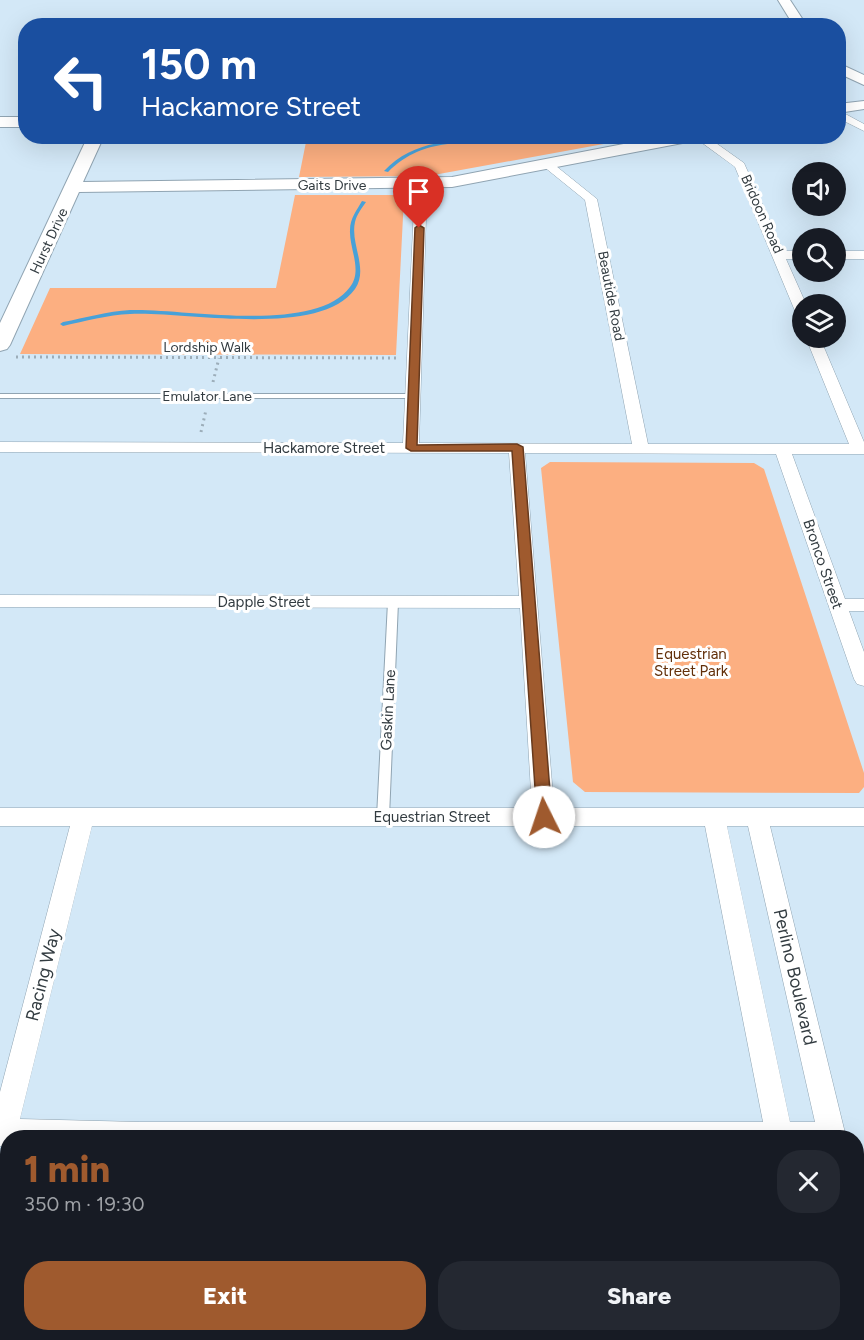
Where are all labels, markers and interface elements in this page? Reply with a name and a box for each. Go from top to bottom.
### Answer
text: 150 m [141,39,257,90]
icon: left [42,42,120,120]
text: Hackamore Street [141,90,361,123]
map controls [792,162,846,348]
button: sound [792,162,846,216]
pin [393,166,444,228]
street label: Bridoon Road [737,172,787,256]
icon: arrive [402,175,435,208]
street label: Gaits Drive [298,177,367,194]
street label: Hurst Drive [26,205,72,277]
button: search [792,228,846,282]
street label: Beautide Road [594,250,628,342]
button: layers [792,294,846,348]
street label: Lordship Walk [163,339,251,356]
street label: Emulator Lane [162,388,252,405]
street label: Hackamore Street [263,439,385,457]
street label: Bronco Street [799,517,847,612]
street label: Dapple Street [218,593,311,611]
park label: Equestrian Street Park [654,645,729,680]
street label: Gaskin Lane [377,669,399,751]
position arrow [512,785,576,849]
street label: Equestrian Street [373,808,491,826]
street label: Perlino Boulevard [769,907,821,1047]
street label: Racing Way [21,926,65,1024]
text: 1 min [24,1148,110,1191]
button: close [777,1150,840,1213]
text: 350 m · 19:30 [24,1192,144,1216]
button: Exit [24,1261,426,1330]
button: Share [438,1261,840,1330]

